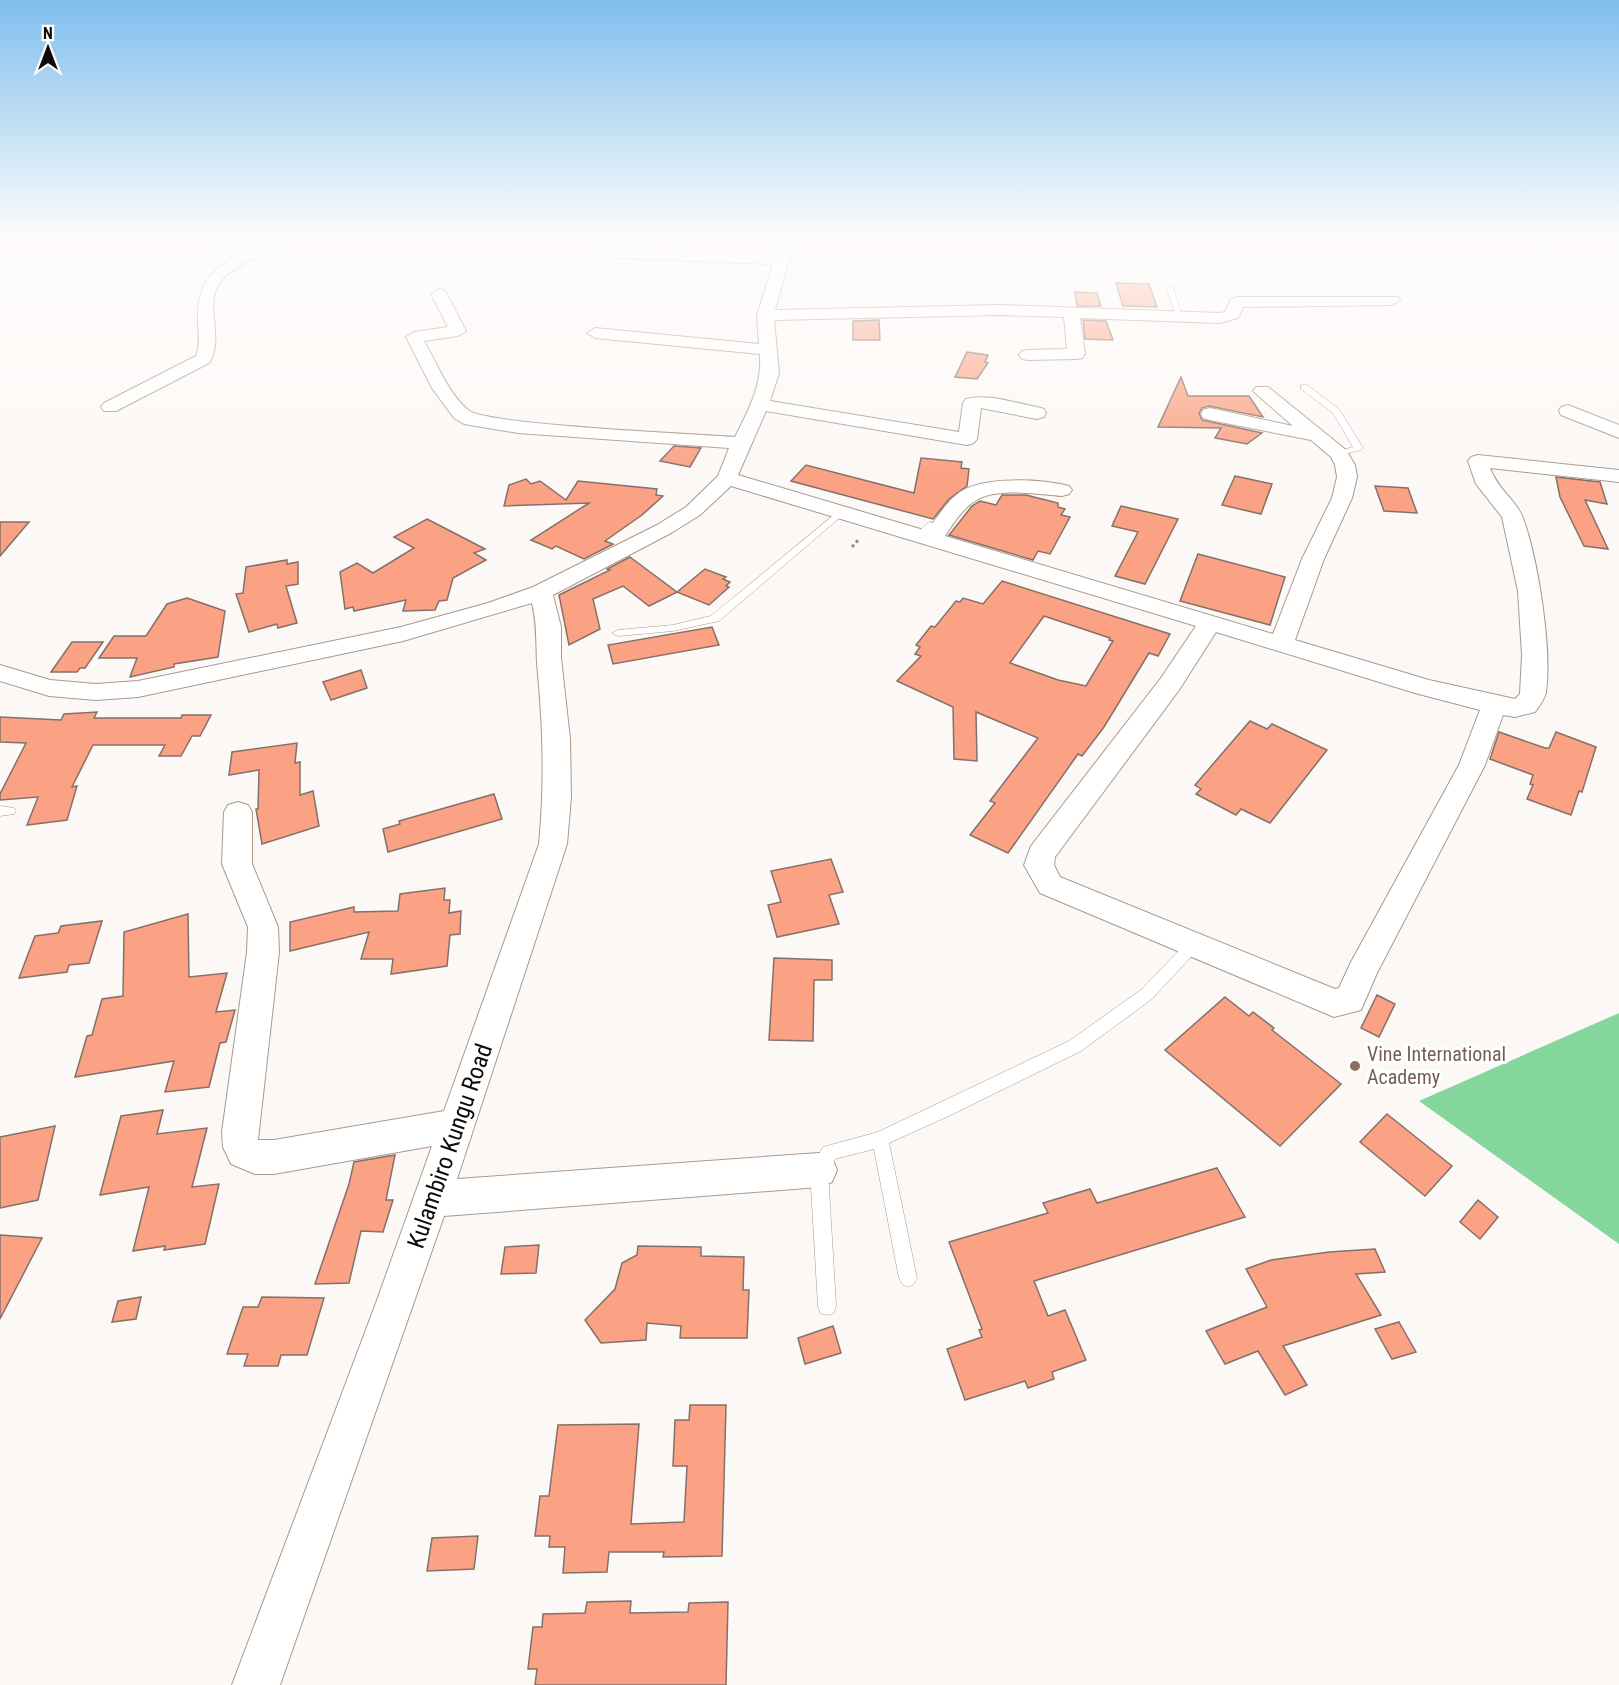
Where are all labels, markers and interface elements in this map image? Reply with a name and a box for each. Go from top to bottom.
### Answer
north arrow [18,18,78,78]
text: N [43,24,53,43]
street label: Kulambiro Kungu Road [402,1040,498,1252]
place label: Vine International Academy [1367,1042,1506,1089]
marker: Vine International Academy [1348,1059,1362,1073]

